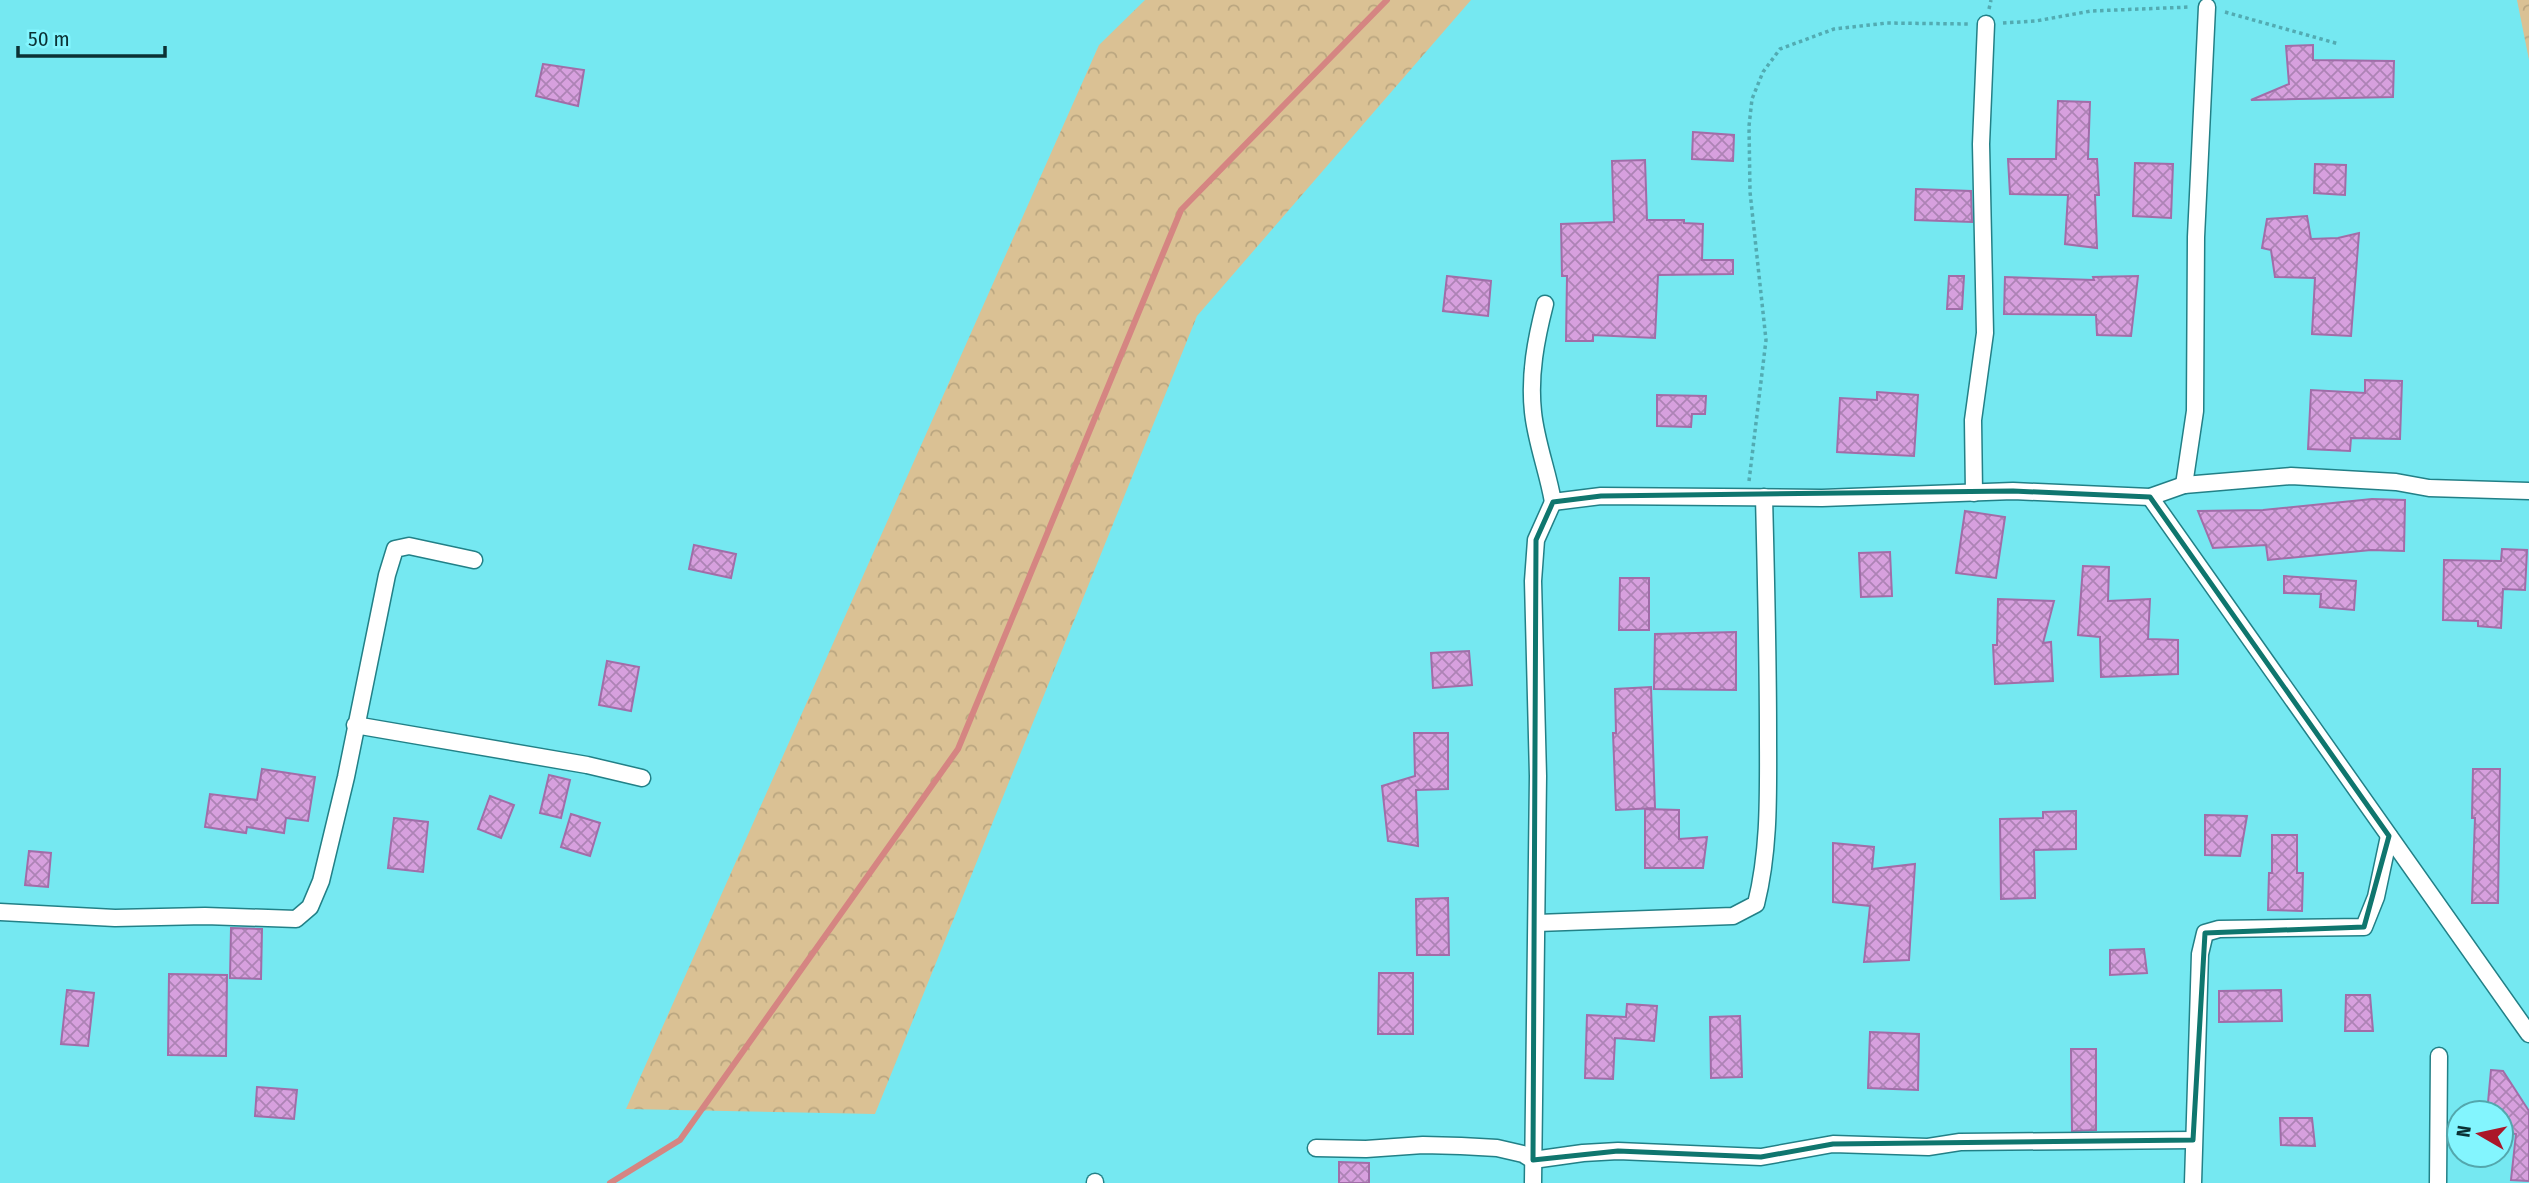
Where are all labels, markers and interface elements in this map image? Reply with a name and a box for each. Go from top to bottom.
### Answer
scale bar [18,14,164,58]
text: 50 m [28,26,70,52]
north arrow [2445,1099,2515,1169]
text: N [2451,1124,2476,1139]

